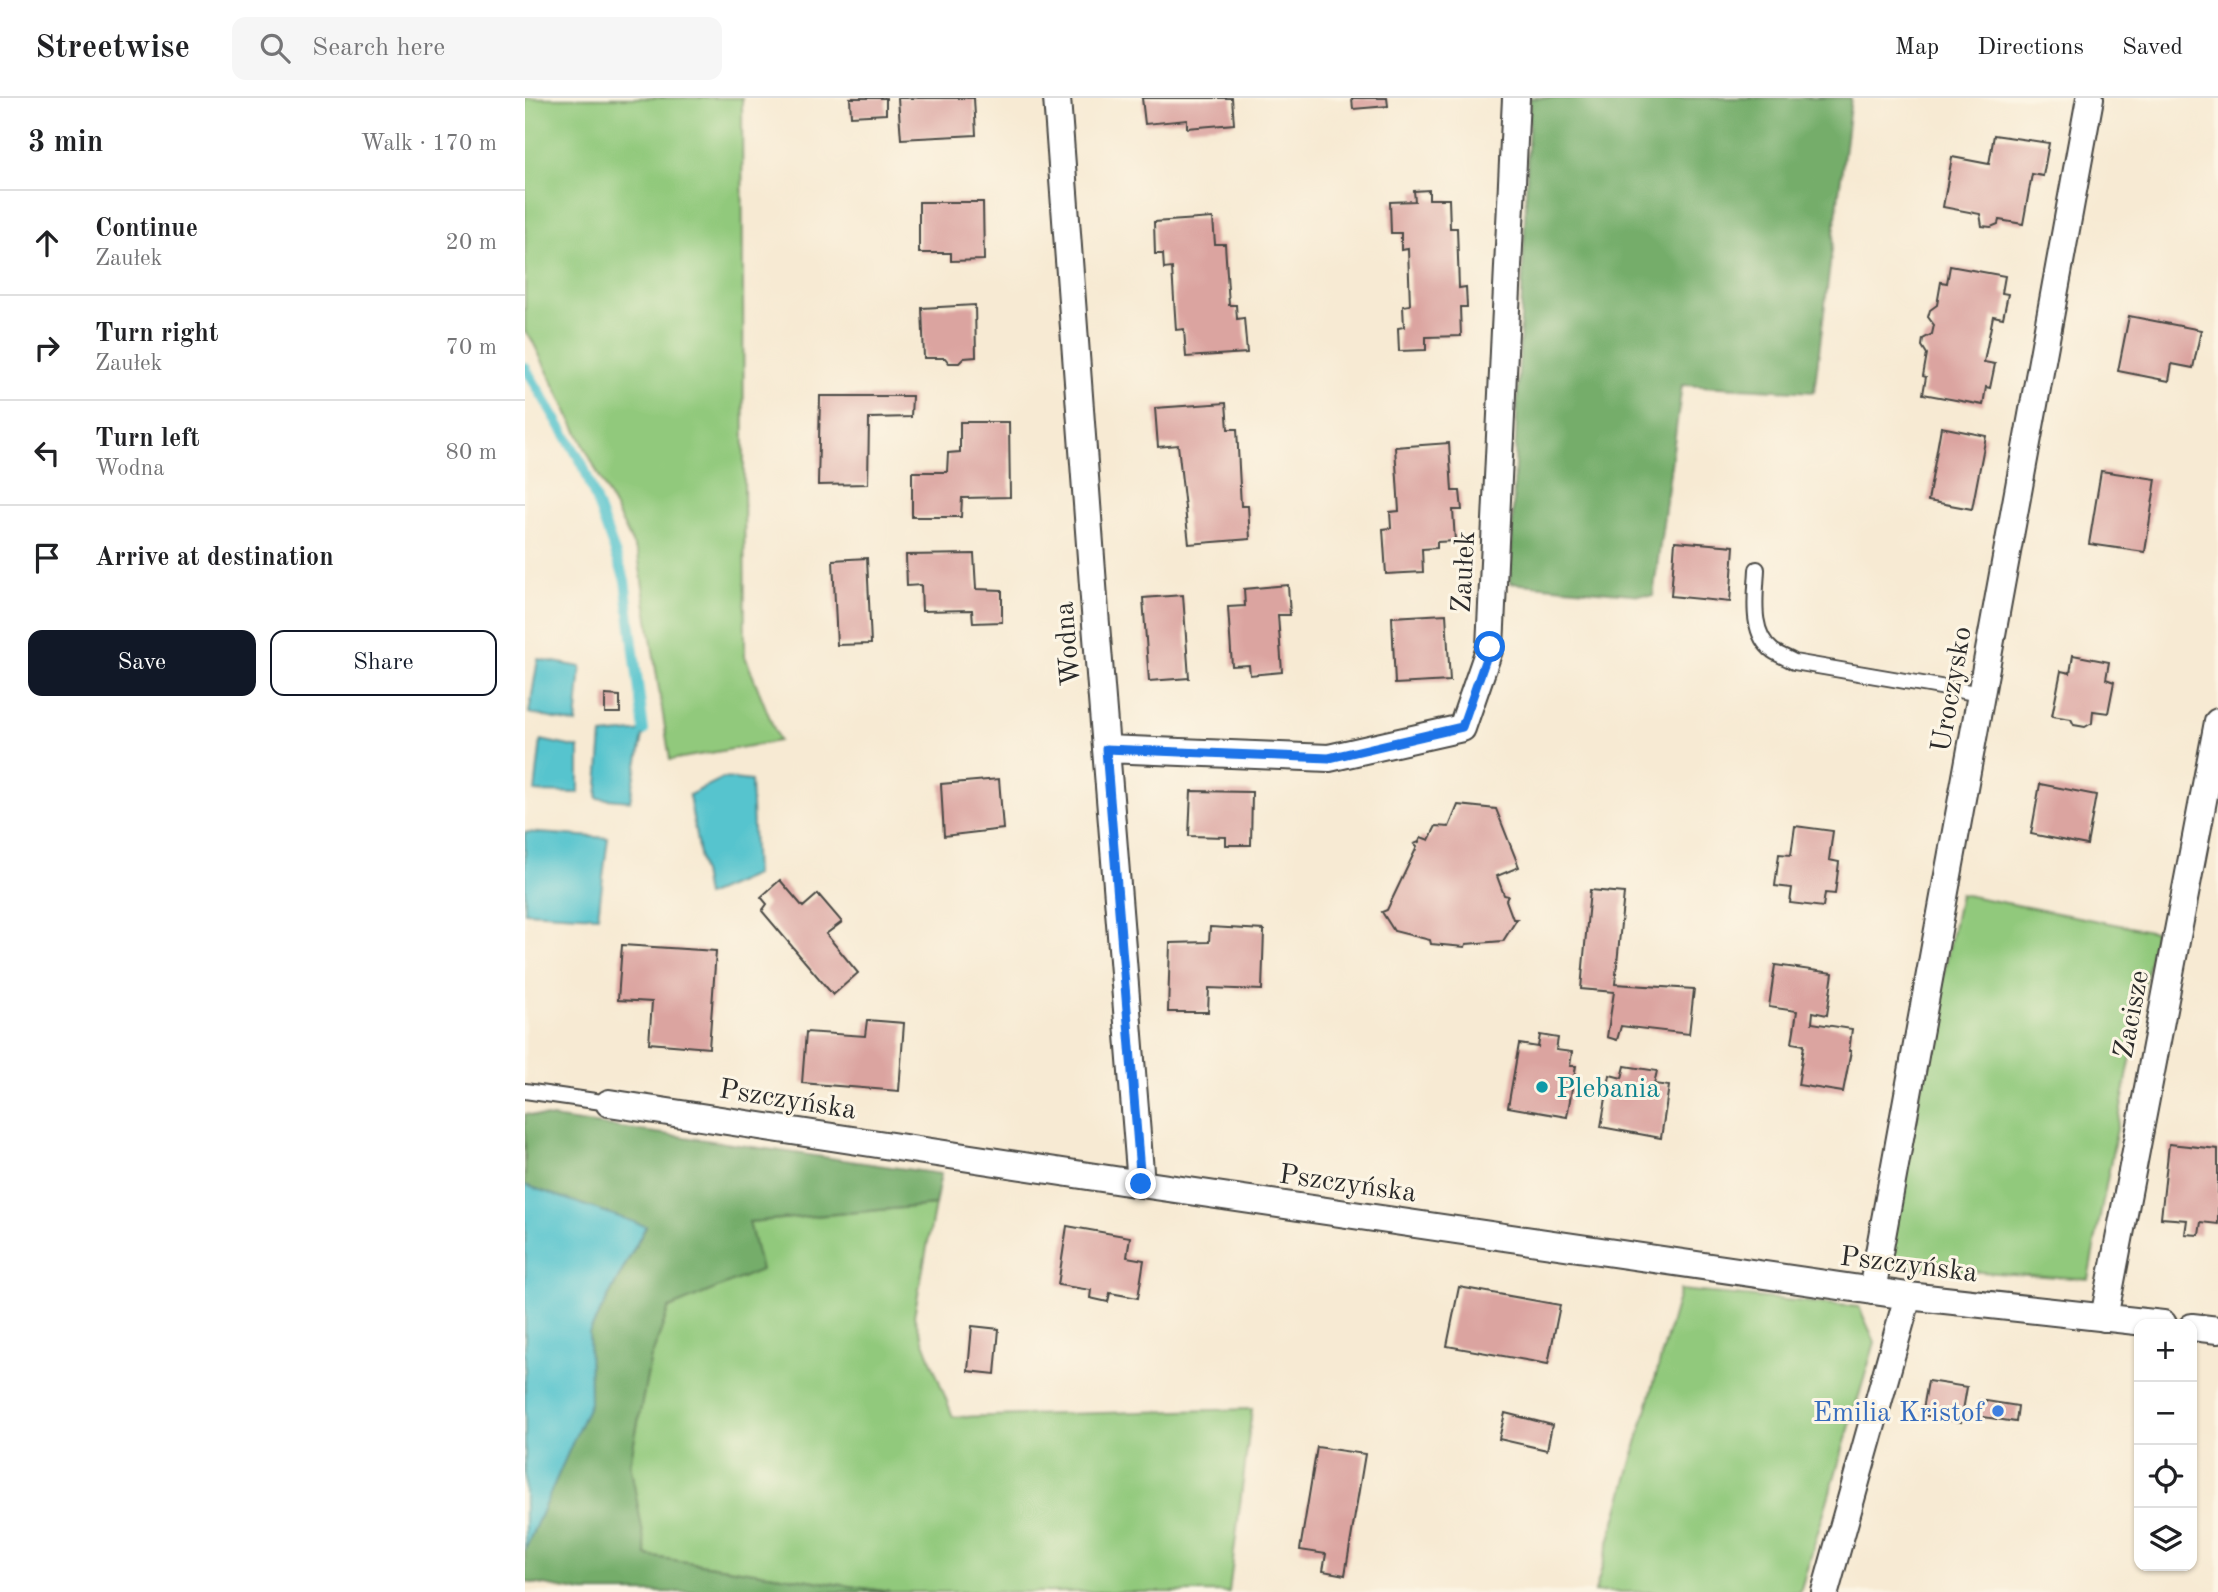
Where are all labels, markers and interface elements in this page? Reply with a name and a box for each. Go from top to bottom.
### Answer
search box [232,17,722,80]
icon: search [256,29,294,67]
text: Streetwise [35,32,190,65]
text: Search here [312,35,445,61]
text: Map [1895,36,1939,60]
text: Directions [1977,36,2084,60]
text: Saved [2122,36,2183,60]
text: 3 min [28,128,103,158]
text: Walk · 170 m [361,132,497,155]
text: Continue [95,216,198,242]
icon: ahead [28,224,66,262]
text: 20 m [446,231,497,254]
text: Zaułek [95,247,163,270]
text: Turn right [95,321,218,347]
icon: right [28,329,66,367]
text: 70 m [446,336,497,359]
text: Zaułek [95,352,163,375]
text: Turn left [95,426,200,452]
icon: left [28,434,66,472]
text: 80 m [446,441,497,464]
text: Wodna [95,457,165,480]
street label: Zaułek [1449,530,1481,614]
icon: arrive [28,539,66,577]
text: Arrive at destination [95,545,334,571]
street label: Wodna [1051,600,1087,687]
street label: Uroczysko [1928,624,1978,755]
button: Save [28,630,256,696]
button: Share [270,630,497,696]
route start [1474,631,1505,662]
street label: Zacisze [2111,968,2155,1061]
street label: Pszczyńska [717,1076,858,1126]
place label: Plebania [1556,1076,1660,1104]
marker: Plebania [1534,1079,1550,1095]
street label: Pszczyńska [1277,1161,1418,1208]
route end [1125,1168,1156,1199]
street label: Pszczyńska [1838,1244,1979,1288]
map controls [2134,1319,2197,1571]
button: + [2134,1319,2197,1382]
button: − [2134,1382,2197,1445]
place label: Emilia Kristof [1813,1400,1986,1428]
marker: Emilia Kristof [1990,1403,2006,1419]
button: locate [2134,1445,2197,1508]
button: layers [2134,1508,2197,1571]

